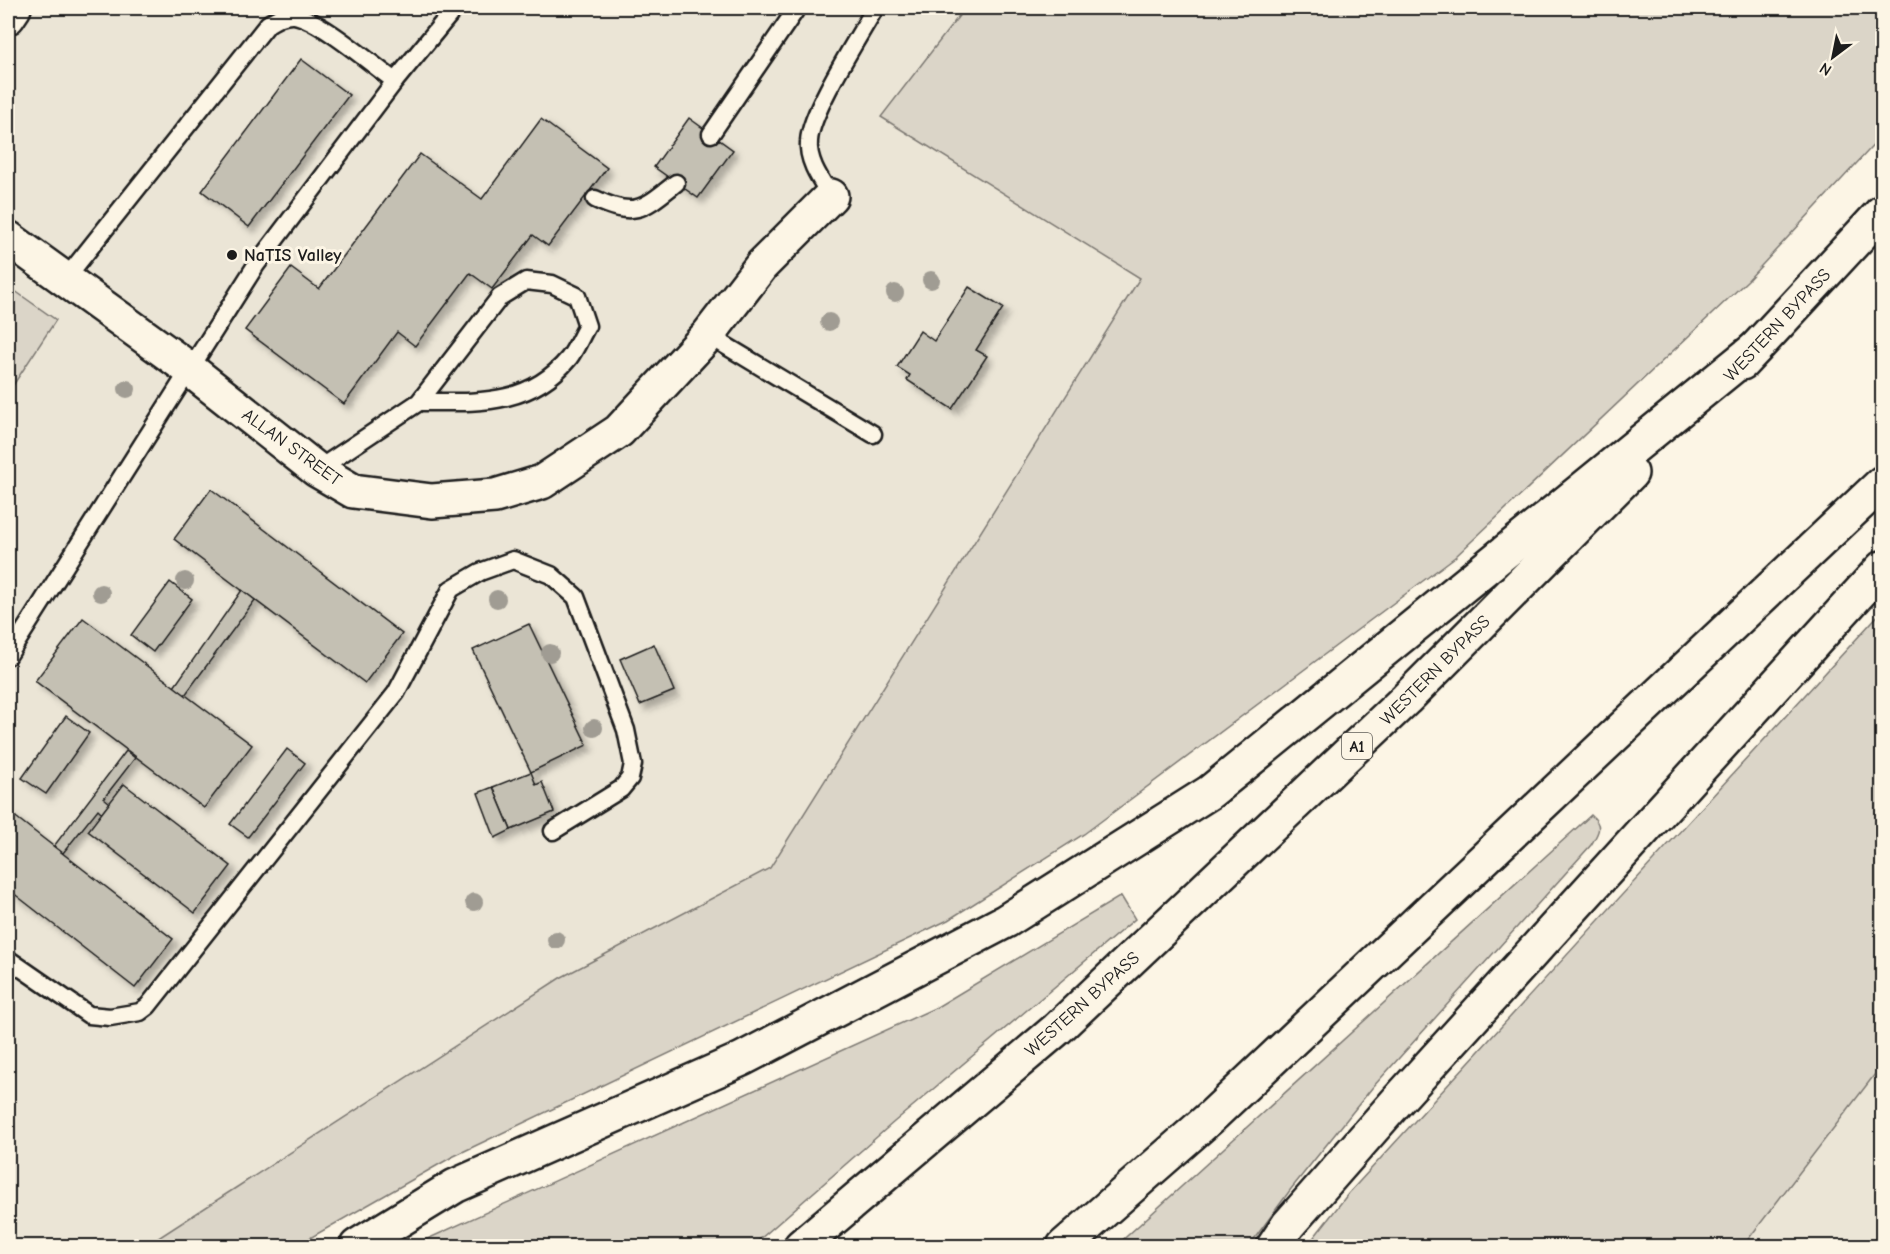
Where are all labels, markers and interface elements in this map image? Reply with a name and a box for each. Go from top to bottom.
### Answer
north arrow [1803,27,1863,87]
text: N [1816,58,1835,79]
place label: NaTIS Valley [244,245,342,266]
marker: NaTIS Valley [225,248,239,262]
street label: WESTERN BYPASS [1720,264,1835,386]
street label: ALLAN STREET [238,404,346,491]
street label: WESTERN BYPASS [1376,611,1495,730]
road number: A1 [1342,733,1372,759]
street label: WESTERN BYPASS [1021,947,1144,1061]

